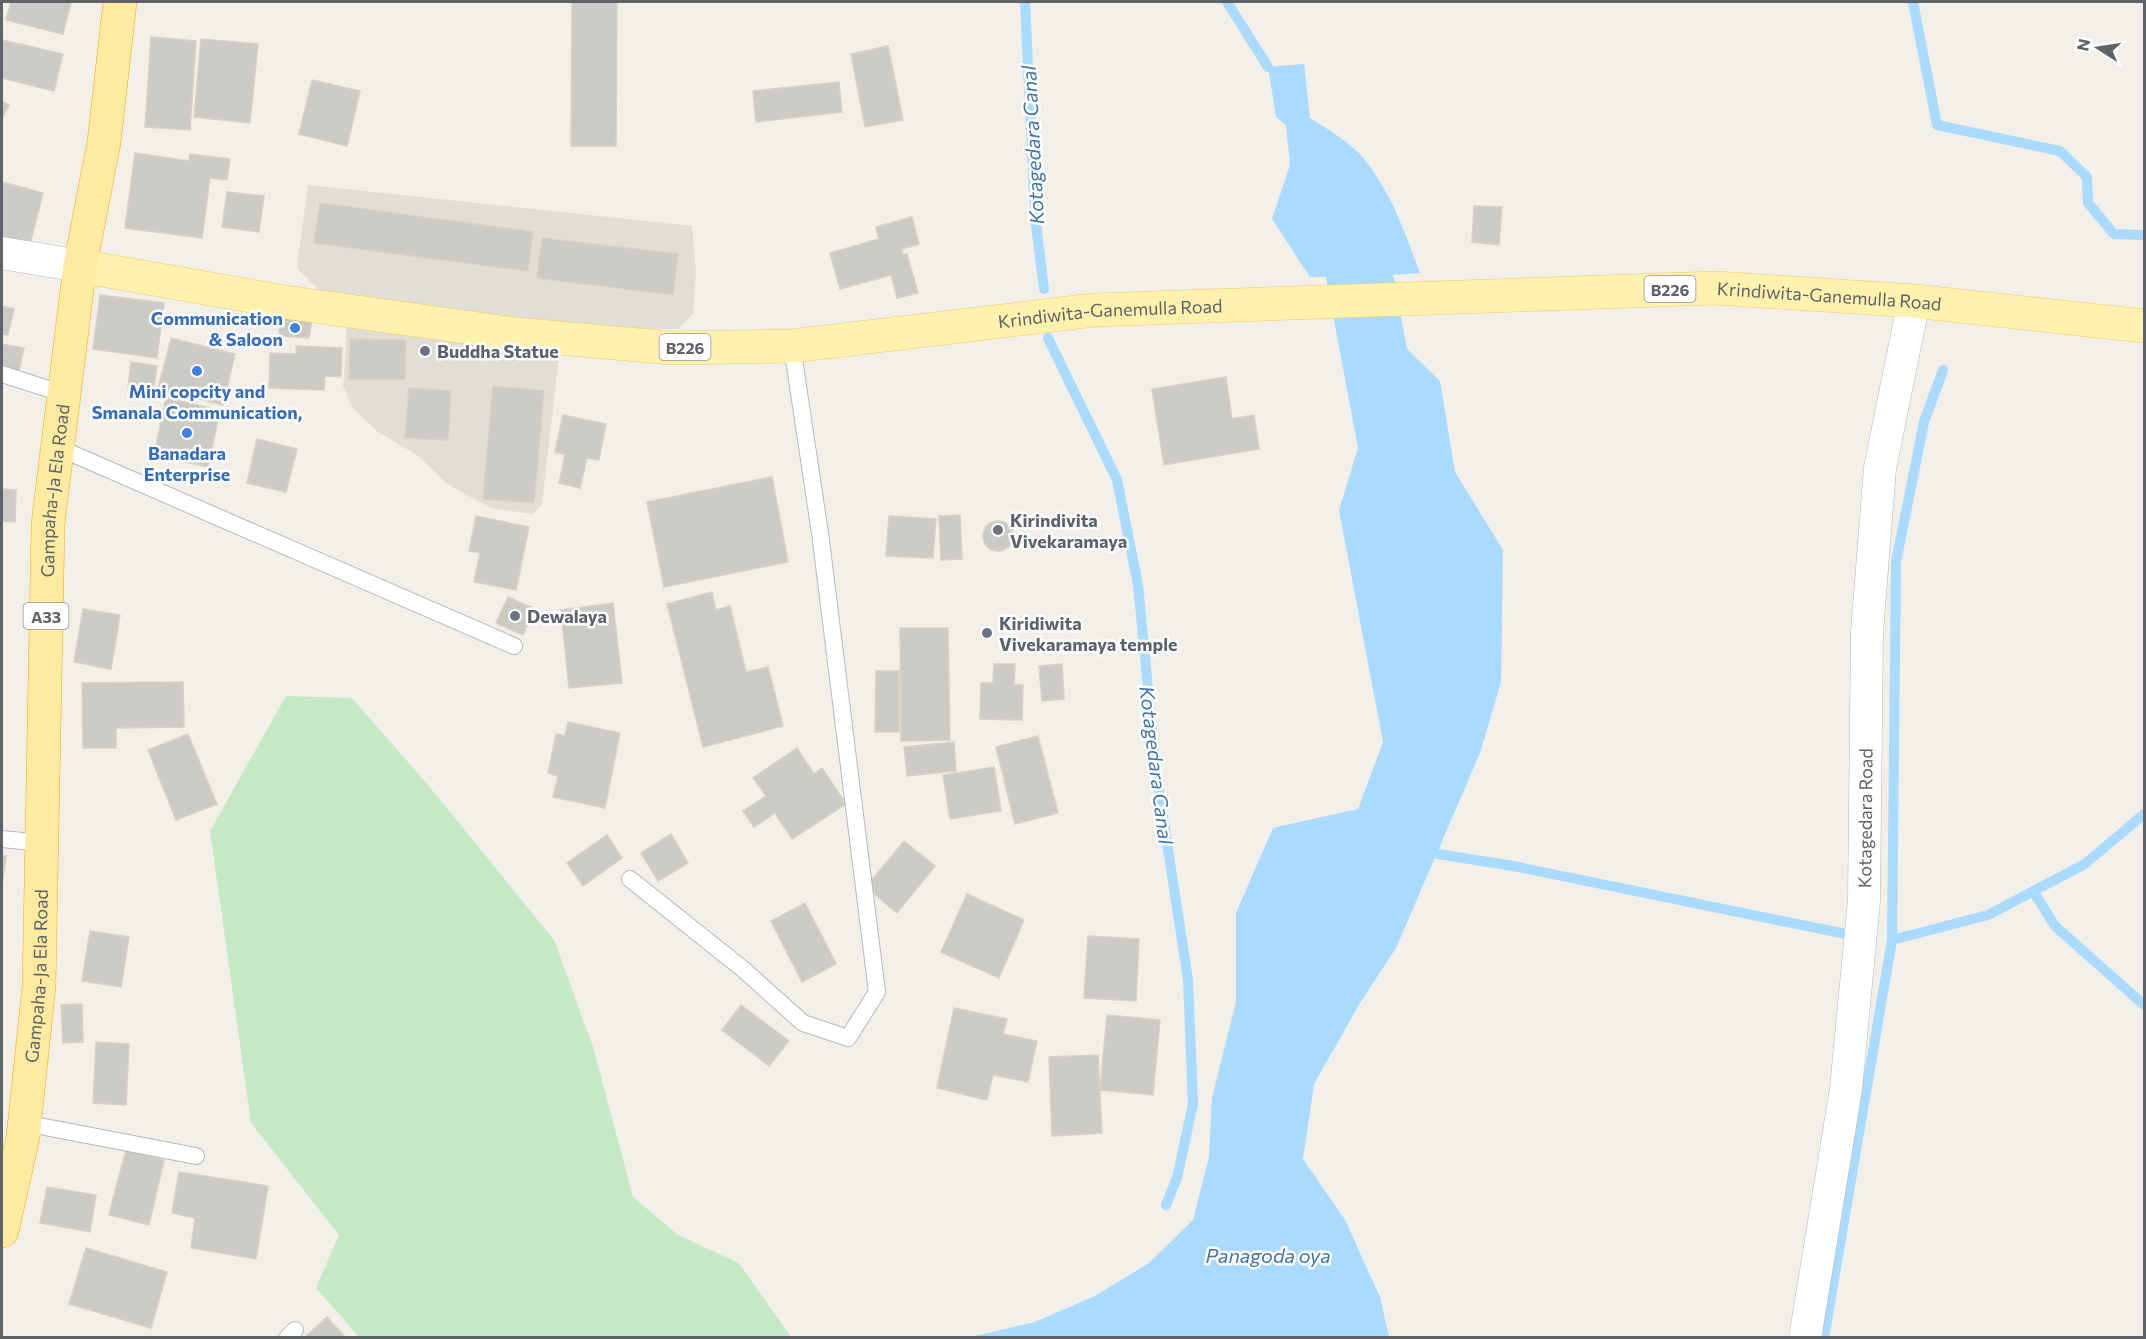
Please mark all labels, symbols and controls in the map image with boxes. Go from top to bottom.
north arrow [2068,18,2128,78]
text: N [2072,37,2093,53]
water label: Kotagedara Canal [1016,64,1048,225]
road number: B226 [1644,276,1696,302]
street label: Krindiwita-Ganemulla Road [1716,277,1943,315]
street label: Krindiwita-Ganemulla Road [997,294,1223,332]
place label: Communication & Saloon [151,307,283,350]
marker: Communication & Saloon [288,321,302,335]
road number: B226 [660,334,710,360]
place label: Buddha Statue [437,340,559,362]
marker: Buddha Statue [418,344,432,358]
marker: Mini copcity and Smanala Communication, [190,364,204,378]
place label: Mini copcity and Smanala Communication, [92,380,302,423]
street label: Gampaha-Ja Ela Road [36,403,74,578]
marker: Banadara Enterprise [180,426,194,440]
place label: Banadara Enterprise [144,442,230,485]
place label: Kirindivita Vivekaramaya [1010,509,1127,552]
marker: Kirindivita Vivekaramaya [991,523,1005,537]
road number: A33 [24,603,68,629]
place label: Dewalaya [527,605,607,627]
marker: Dewalaya [508,609,522,623]
place label: Kiridiwita Vivekaramaya temple [999,612,1178,655]
marker: Kiridiwita Vivekaramaya temple [980,626,994,640]
water label: Kotagedara Canal [1135,685,1179,846]
street label: Kotagedara Road [1853,748,1877,888]
street label: Gampaha-Ja Ela Road [20,889,52,1064]
water label: Panagoda oya [1205,1243,1331,1267]

